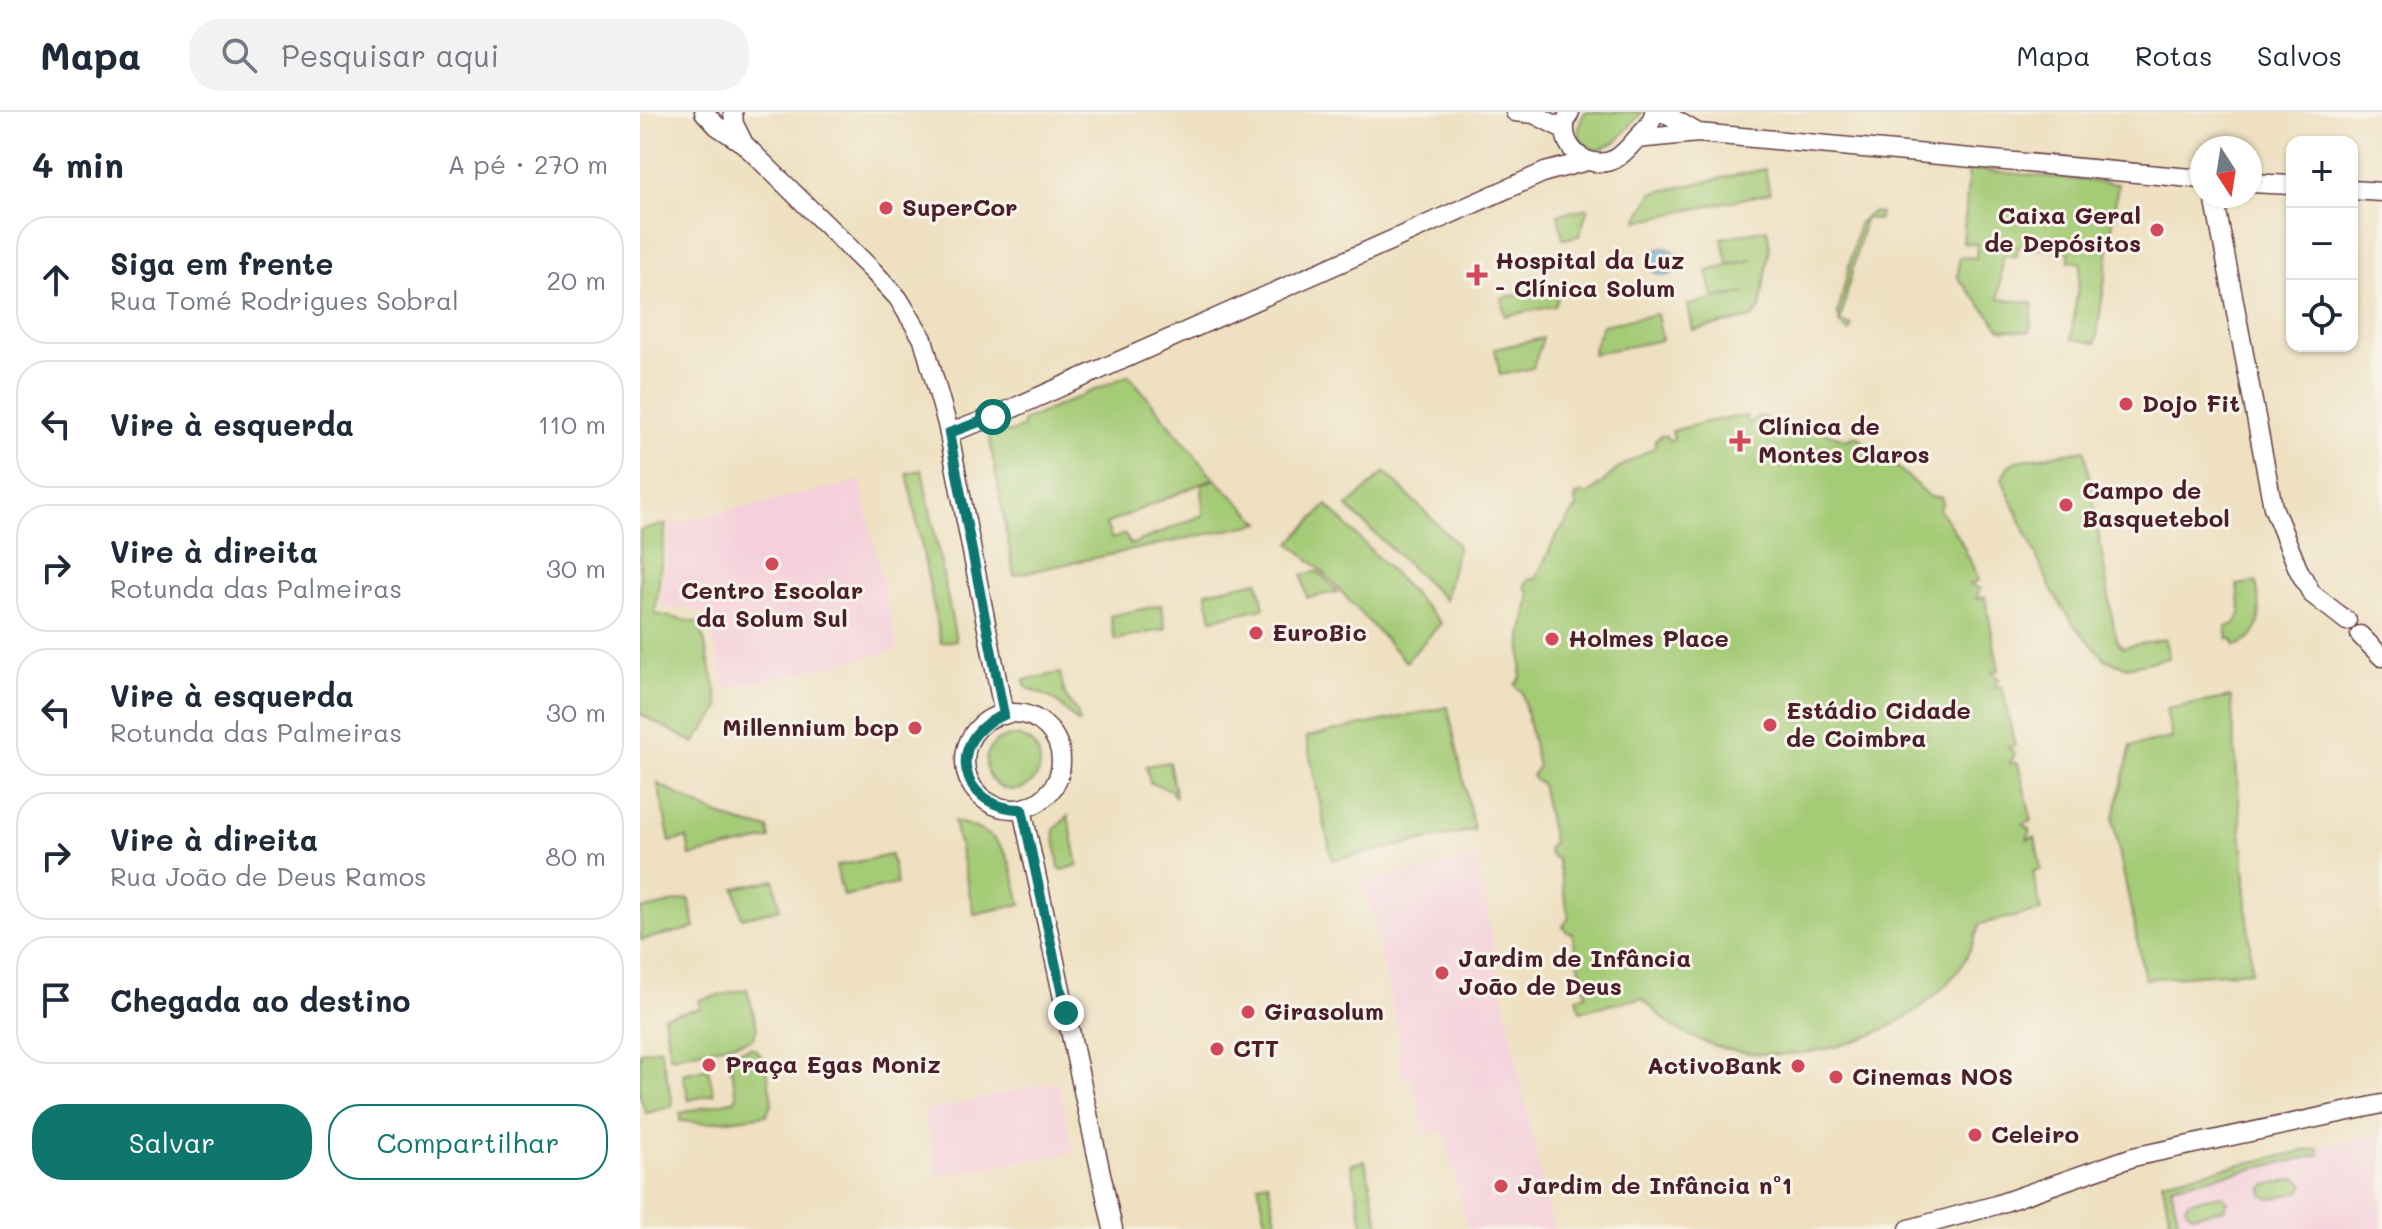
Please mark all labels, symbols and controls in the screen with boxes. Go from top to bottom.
search box [189,19,749,91]
text: Mapa [40,30,141,80]
icon: search [217,33,261,77]
text: Pesquisar aqui [281,35,499,75]
text: Mapa [2016,37,2091,73]
text: Rotas [2135,37,2213,73]
text: Salvos [2257,37,2342,73]
north arrow [2190,136,2262,208]
map controls [2286,136,2358,352]
button: + [2286,136,2358,208]
text: 4 min [32,142,124,187]
text: A pé · 270 m [448,147,608,181]
place label: SuperCor [902,191,1018,222]
marker: SuperCor [877,199,895,217]
place label: Caixa Geral de Depósitos [1984,199,2141,258]
button: − [2286,208,2358,280]
marker: Caixa Geral de Depósitos [2148,221,2166,239]
text: Siga em frente [110,243,333,283]
place label: Hospital da Luz - Clínica Solum [1495,244,1685,303]
icon: ahead [34,258,78,302]
text: 20 m [546,263,606,297]
marker: Hospital da Luz - Clínica Solum [1466,264,1488,286]
button: locate [2286,280,2358,352]
text: Rua Tomé Rodrigues Sobral [110,283,459,317]
place label: Dojo Fit [2142,387,2240,418]
marker: Dojo Fit [2117,395,2135,413]
route start [975,399,1011,435]
icon: left [34,402,78,446]
text: Vire à esquerda [110,404,354,444]
text: 110 m [538,407,606,441]
place label: Clínica de Montes Claros [1758,410,1930,469]
marker: Clínica de Montes Claros [1729,430,1751,452]
place label: Campo de Basquetebol [2082,474,2230,533]
marker: Campo de Basquetebol [2057,496,2075,514]
text: Vire à direita [110,531,318,571]
icon: right [34,546,78,590]
text: 30 m [546,551,606,585]
marker: Centro Escolar da Solum Sul [763,555,781,573]
text: Rotunda das Palmeiras [110,571,402,605]
place label: Centro Escolar da Solum Sul [681,574,863,633]
place label: EuroBic [1272,616,1367,647]
place label: Holmes Place [1568,622,1729,653]
marker: EuroBic [1247,624,1265,642]
marker: Holmes Place [1543,630,1561,648]
text: Vire à esquerda [110,675,354,715]
icon: left [34,690,78,734]
place label: Estádio Cidade de Coimbra [1786,694,1971,753]
text: 30 m [546,695,606,729]
place label: Millennium bcp [722,711,899,742]
text: Rotunda das Palmeiras [110,715,402,749]
marker: Estádio Cidade de Coimbra [1761,716,1779,734]
marker: Millennium bcp [906,719,924,737]
text: Vire à direita [110,819,318,859]
icon: right [34,834,78,878]
text: 80 m [545,839,606,873]
text: Rua João de Deus Ramos [110,859,427,893]
place label: Jardim de Infância João de Deus [1458,942,1691,1001]
marker: Jardim de Infância João de Deus [1433,964,1451,982]
icon: arrive [34,978,78,1022]
text: Chegada ao destino [110,980,410,1020]
route end [1048,995,1084,1031]
place label: Girasolum [1264,995,1384,1026]
marker: Girasolum [1239,1003,1257,1021]
place label: CTT [1233,1032,1279,1063]
marker: CTT [1208,1040,1226,1058]
place label: Praça Egas Moniz [725,1048,941,1079]
place label: ActivoBank [1647,1049,1782,1080]
marker: Praça Egas Moniz [700,1056,718,1074]
marker: ActivoBank [1789,1057,1807,1075]
place label: Cinemas NOS [1852,1060,2013,1091]
marker: Cinemas NOS [1827,1068,1845,1086]
button: Salvar [32,1104,312,1180]
button: Compartilhar [328,1104,608,1180]
place label: Celeiro [1991,1118,2079,1149]
marker: Celeiro [1966,1126,1984,1144]
place label: Jardim de Infância nº1 [1517,1169,1792,1200]
marker: Jardim de Infância nº1 [1492,1177,1510,1195]

